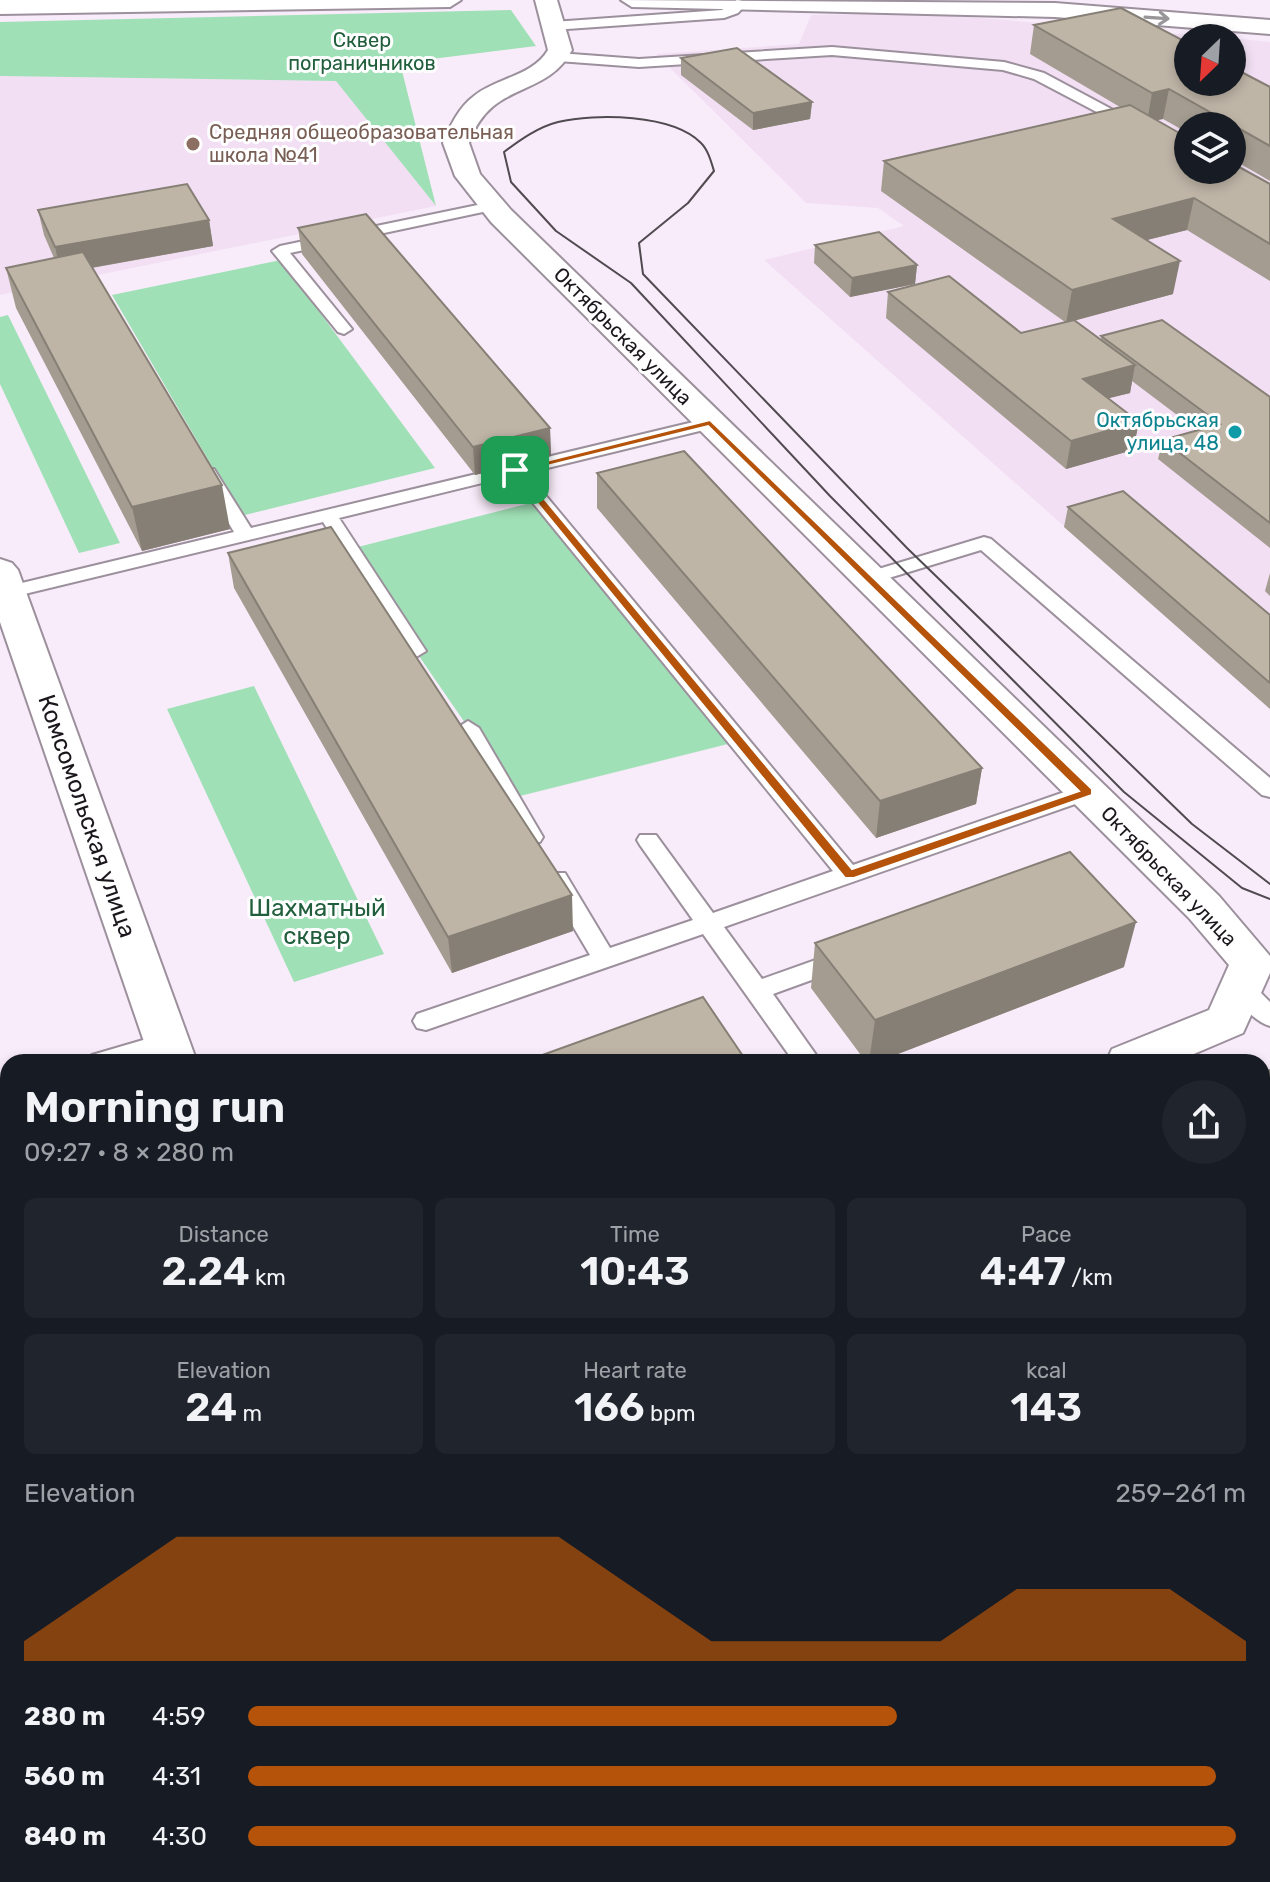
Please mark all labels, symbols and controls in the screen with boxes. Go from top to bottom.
one-way arrow [1144,11,1170,26]
north arrow [1174,24,1246,96]
map controls [1174,24,1246,184]
park label: Сквер пограничников [288,28,436,75]
button: layers [1174,112,1246,184]
place label: Средняя общеобразовательная школа №41 [209,120,514,167]
marker: Средняя общеобразовательная школа №41 [184,135,202,153]
street label: Октябрьская улица [549,262,697,410]
place label: Октябрьская улица, 48 [1096,408,1219,455]
marker: Октябрьская улица, 48 [1226,423,1244,441]
pin [481,436,549,504]
icon: arrive [493,448,537,492]
street label: Комсомольская улица [32,691,142,941]
street label: Октябрьская улица [1096,801,1242,951]
park label: Шахматный сквер [248,894,386,950]
button: share [1162,1080,1246,1164]
text: Morning run [24,1081,285,1133]
text: 09:27 · 8 × 280 m [24,1137,234,1168]
text: Distance [179,1221,269,1248]
text: Time [610,1221,660,1248]
text: Pace [1021,1221,1072,1248]
text: 2.24 [161,1248,250,1295]
text: 10:43 [580,1248,690,1295]
text: 4:47 [980,1248,1066,1295]
text: km [250,1264,286,1291]
text: /km [1066,1264,1113,1291]
text: Elevation [177,1357,271,1384]
text: Heart rate [583,1357,687,1384]
text: kcal [1026,1357,1067,1384]
text: 24 [185,1384,237,1431]
text: 166 [574,1384,645,1431]
text: 143 [1011,1384,1082,1431]
text: m [237,1400,262,1427]
text: bpm [645,1400,696,1427]
text: Elevation [24,1478,135,1509]
text: 259–261 m [1115,1478,1246,1509]
text: 280 m [24,1701,106,1732]
text: 4:59 [152,1701,206,1732]
text: 560 m [24,1761,105,1792]
text: 4:31 [152,1761,201,1792]
text: 840 m [24,1821,106,1852]
text: 4:30 [152,1821,207,1852]

